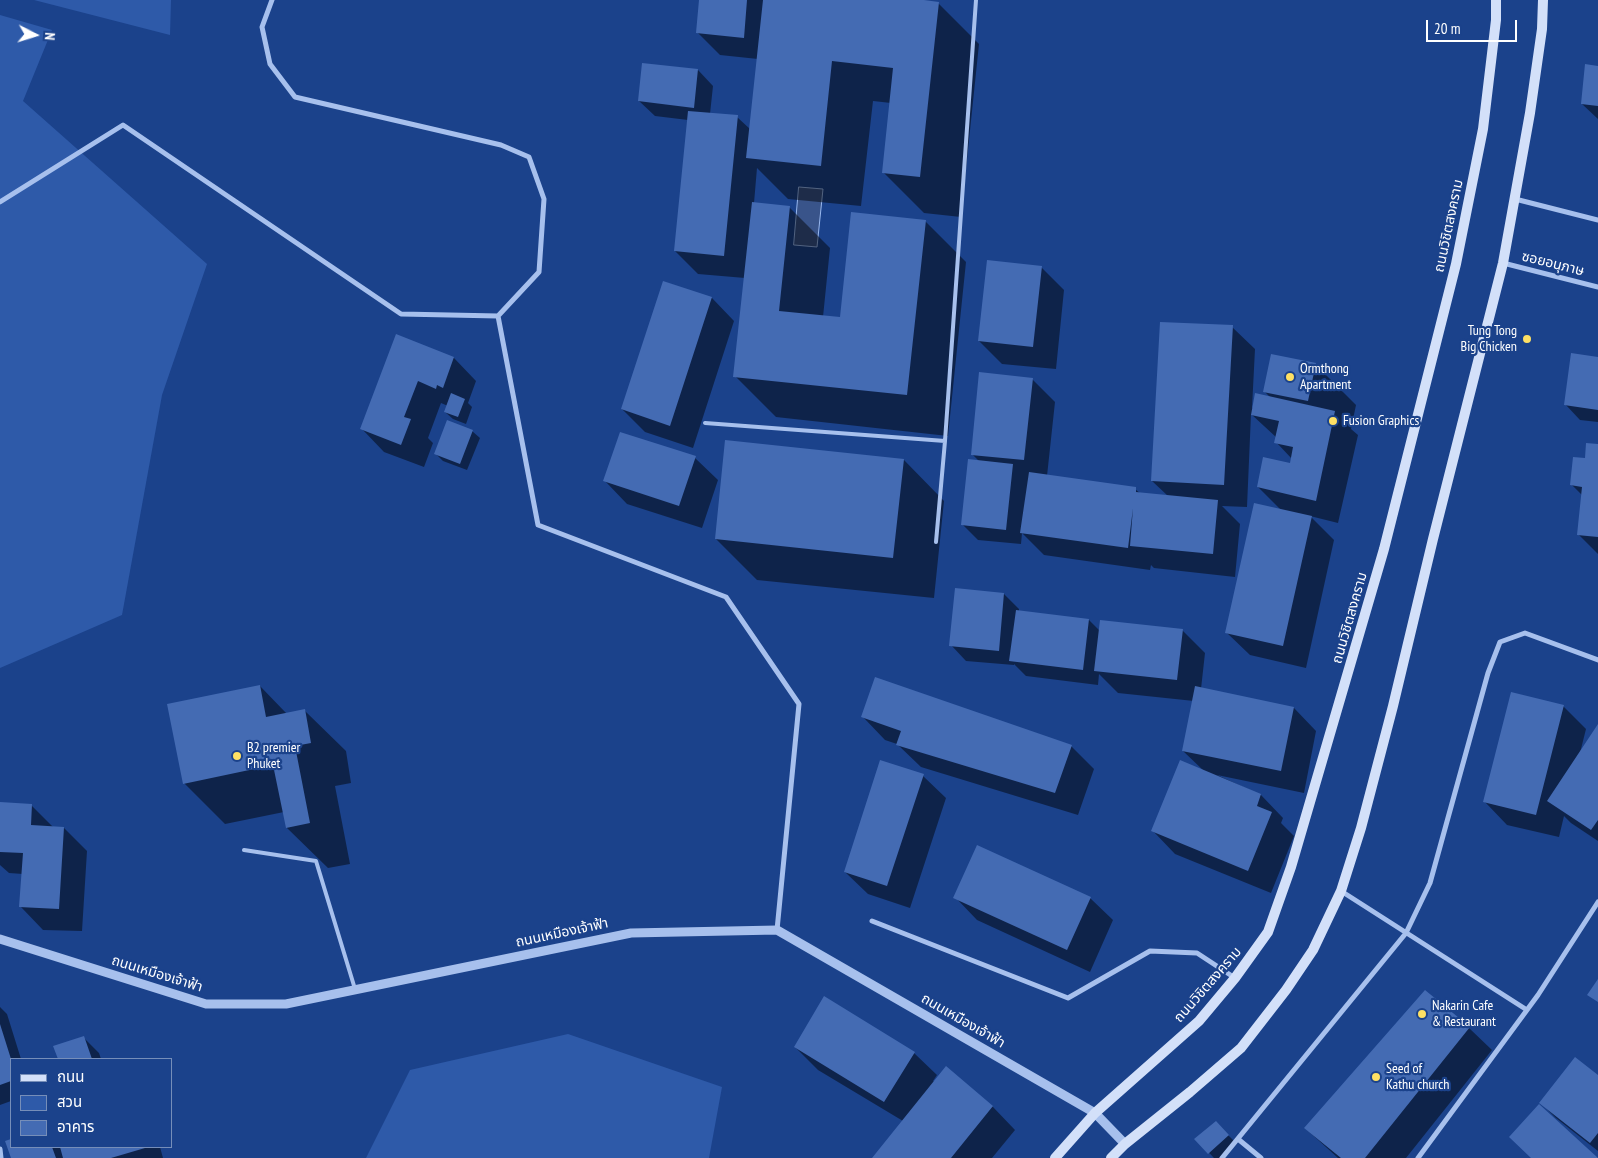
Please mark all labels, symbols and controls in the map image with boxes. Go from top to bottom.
north arrow [10,10,60,60]
scale bar [1428,10,1519,42]
text: 20 m [1434,19,1460,38]
text: N [41,32,59,41]
street label: ถนนวิชิตสงคราม [1431,178,1467,274]
street label: ซอยอนุภาษ [1520,248,1586,280]
place label: Tung Tong Big Chicken [1461,323,1517,356]
marker: Tung Tong Big Chicken [1521,333,1533,345]
place label: Ormthong Apartment [1300,361,1351,394]
marker: Ormthong Apartment [1284,371,1296,383]
place label: Fusion Graphics [1343,413,1419,429]
marker: Fusion Graphics [1327,415,1339,427]
street label: ถนนวิชิตสงคราม [1329,570,1371,666]
place label: B2 premier Phuket [247,740,300,772]
marker: B2 premier Phuket [231,750,243,762]
street label: ถนนเหมืองเจ้าฟ้า [514,915,610,951]
street label: ถนนวิชิตสงคราม [1171,944,1245,1026]
street label: ถนนเหมืองเจ้าฟ้า [110,952,204,996]
street label: ถนนเหมืองเจ้าฟ้า [918,990,1008,1052]
place label: Nakarin Cafe & Restaurant [1432,998,1496,1030]
marker: Nakarin Cafe & Restaurant [1416,1008,1428,1020]
legend [10,1058,172,1148]
place label: Seed of Kathu church [1386,1061,1449,1094]
text: ถนน [57,1067,84,1086]
marker: Seed of Kathu church [1370,1071,1382,1083]
text: สวน [57,1092,82,1111]
text: อาคาร [57,1117,94,1136]

